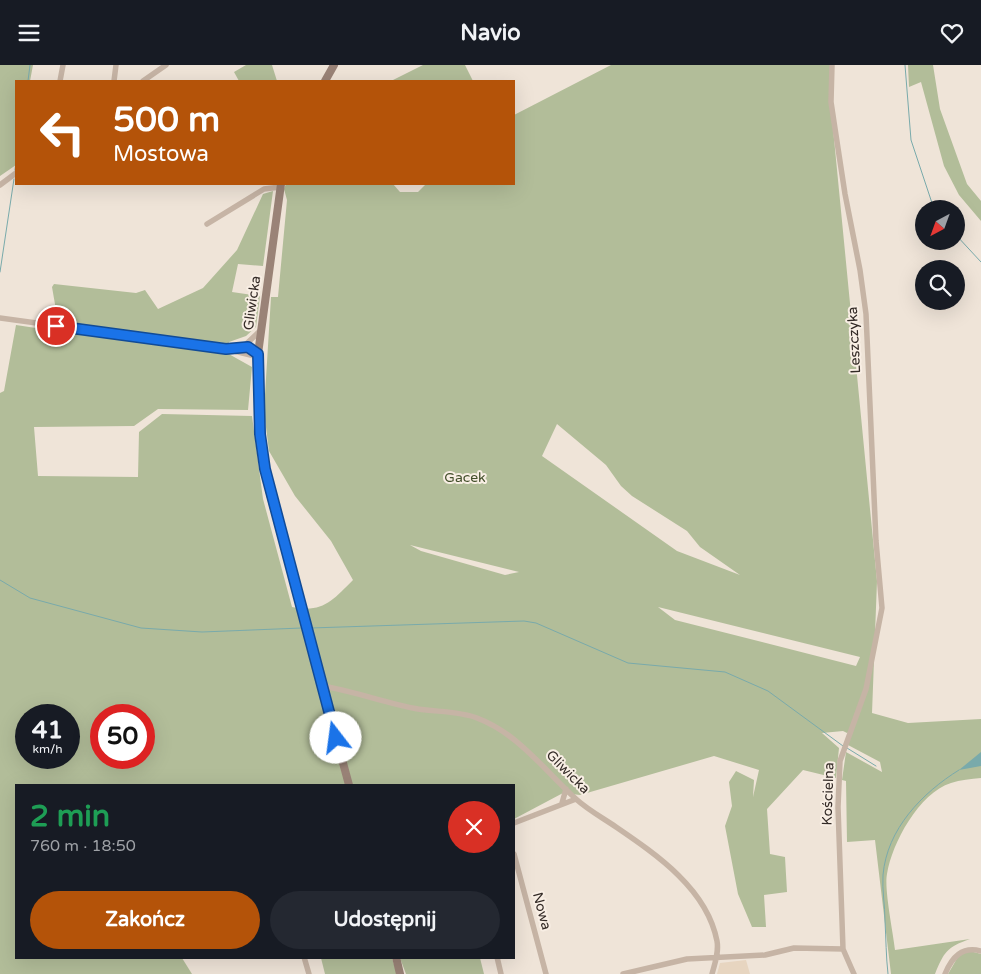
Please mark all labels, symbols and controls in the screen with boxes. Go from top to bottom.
icon: menu [15,19,43,47]
icon: heart [938,19,966,47]
text: Navio [460,20,521,46]
text: 500 m [113,99,220,141]
icon: left [30,100,95,165]
text: Mostowa [113,141,209,167]
north arrow [915,200,965,250]
map controls [915,200,965,310]
button: search [915,260,965,310]
street label: Gliwicka [240,275,264,331]
pin [35,305,77,347]
street label: Leszczyka [844,306,864,374]
icon: arrive [42,312,70,340]
park label: Gacek [444,469,486,486]
speed limit sign: 50 [90,704,155,769]
position arrow [309,711,361,763]
text: 41 [32,715,63,745]
text: km/h [32,742,63,756]
street label: Gliwicka [543,747,593,797]
street label: Kościelna [818,762,838,826]
text: 2 min [30,798,110,835]
button: close [448,801,500,853]
text: 760 m · 18:50 [30,836,136,856]
street label: Nowa [529,890,555,932]
button: Zakończ [30,891,260,949]
button: Udostępnij [270,891,500,949]

